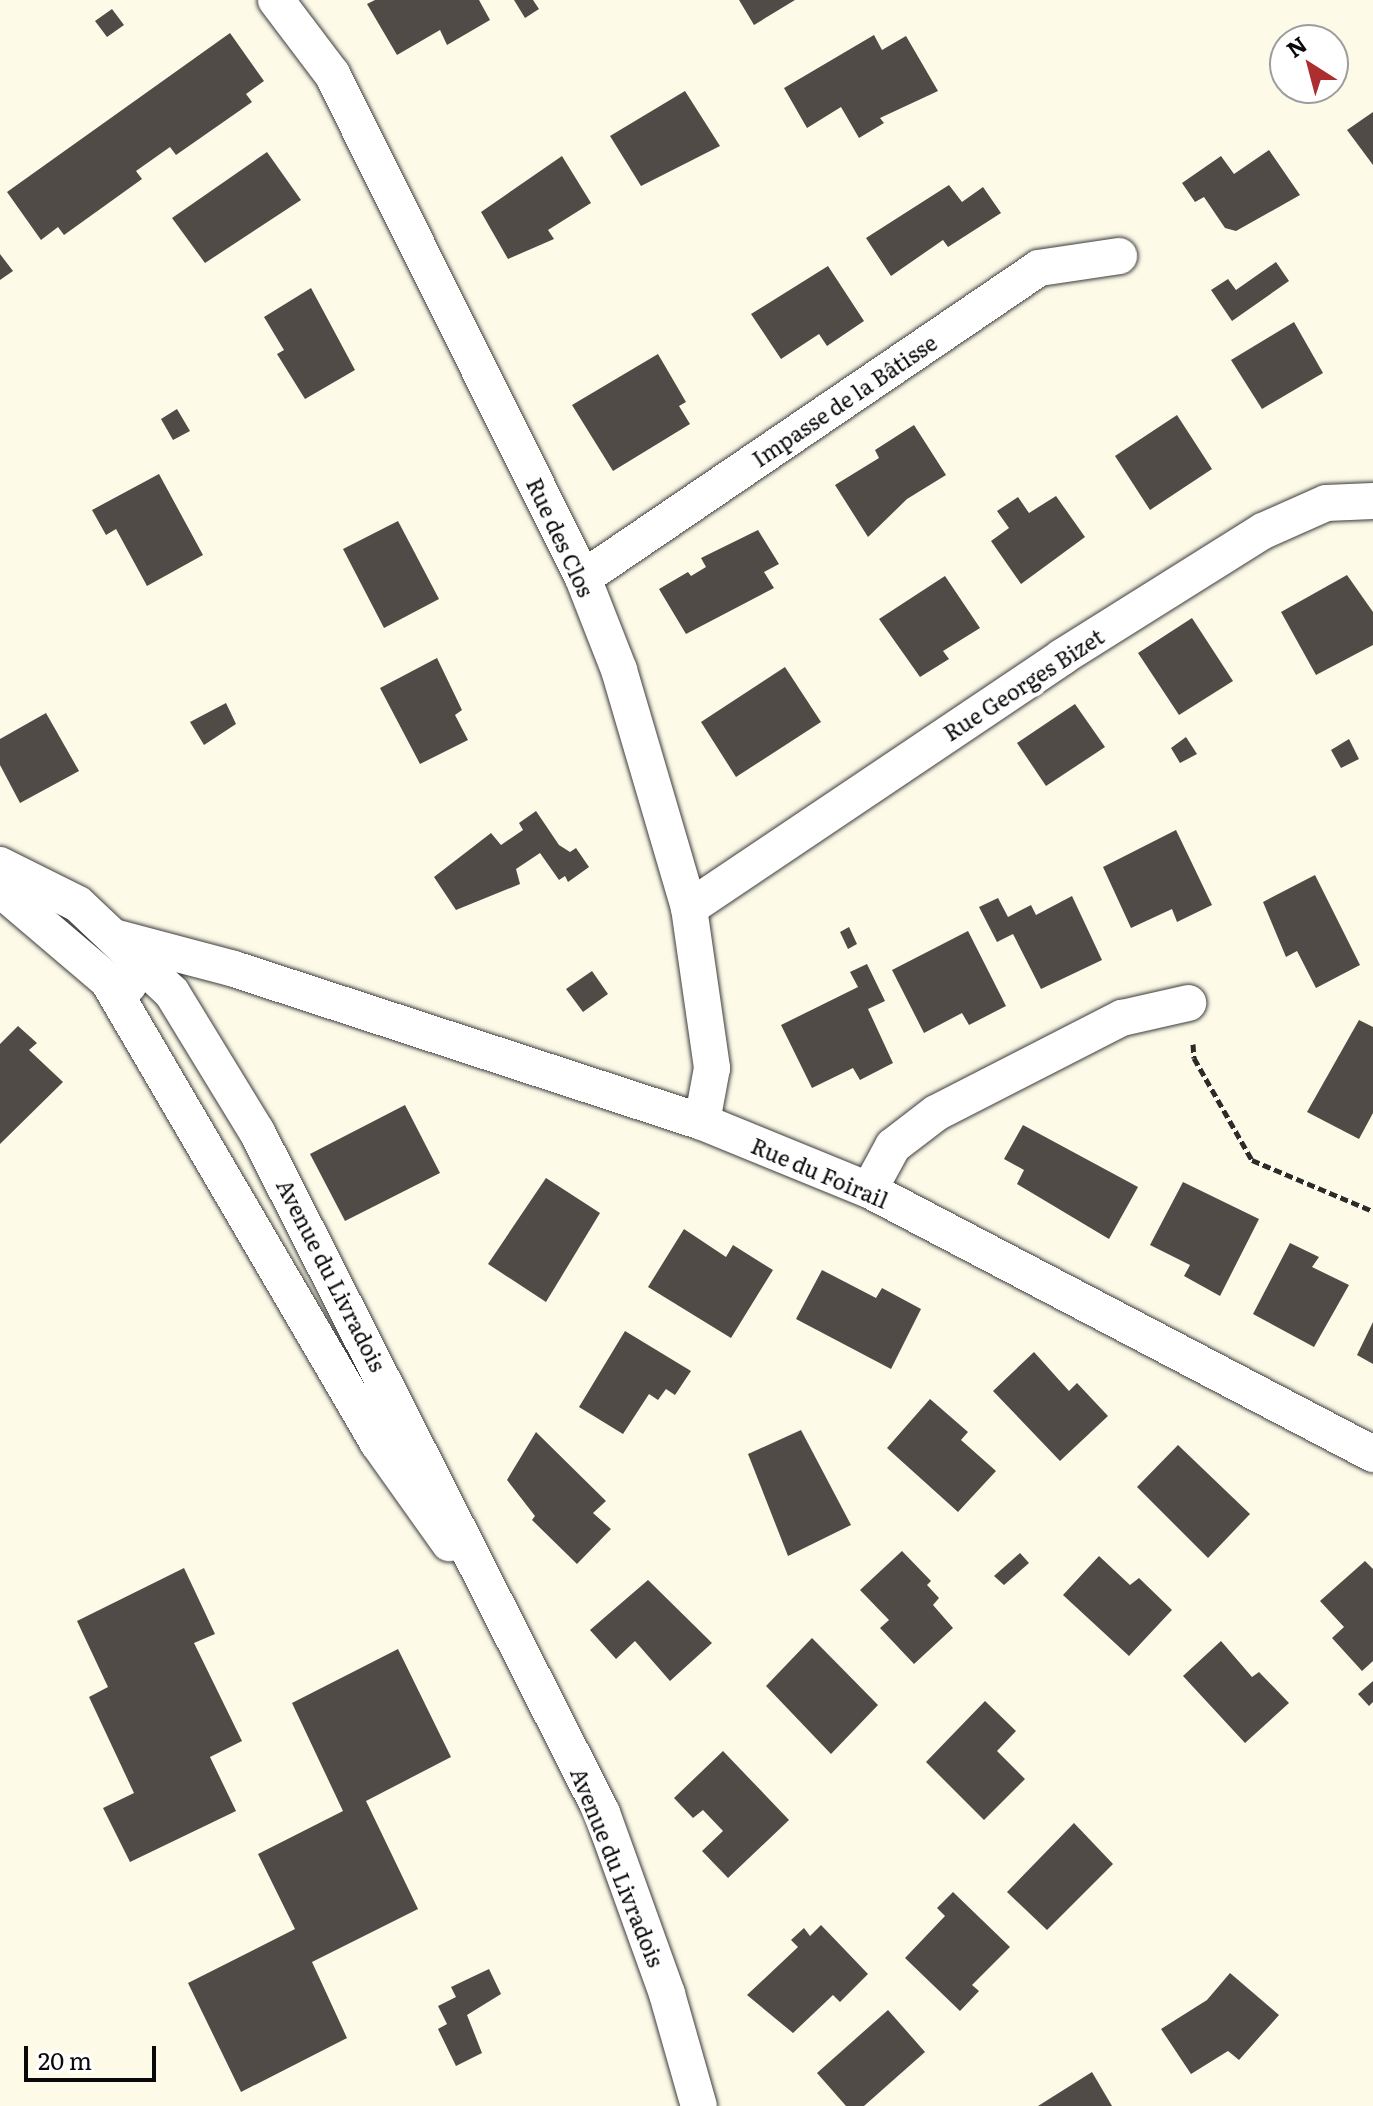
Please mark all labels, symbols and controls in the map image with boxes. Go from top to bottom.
north arrow [1269,24,1349,104]
text: N [1279,27,1313,65]
street label: Impasse de la Bâtisse [747,328,941,472]
street label: Rue des Clos [522,473,600,601]
street label: Rue Georges Bizet [938,622,1108,746]
street label: Rue du Foirail [748,1131,892,1213]
street label: Avenue du Livradois [272,1174,392,1376]
street label: Avenue du Livradois [566,1764,670,1970]
scale bar [28,2030,160,2080]
text: 20 m [38,2042,92,2077]

